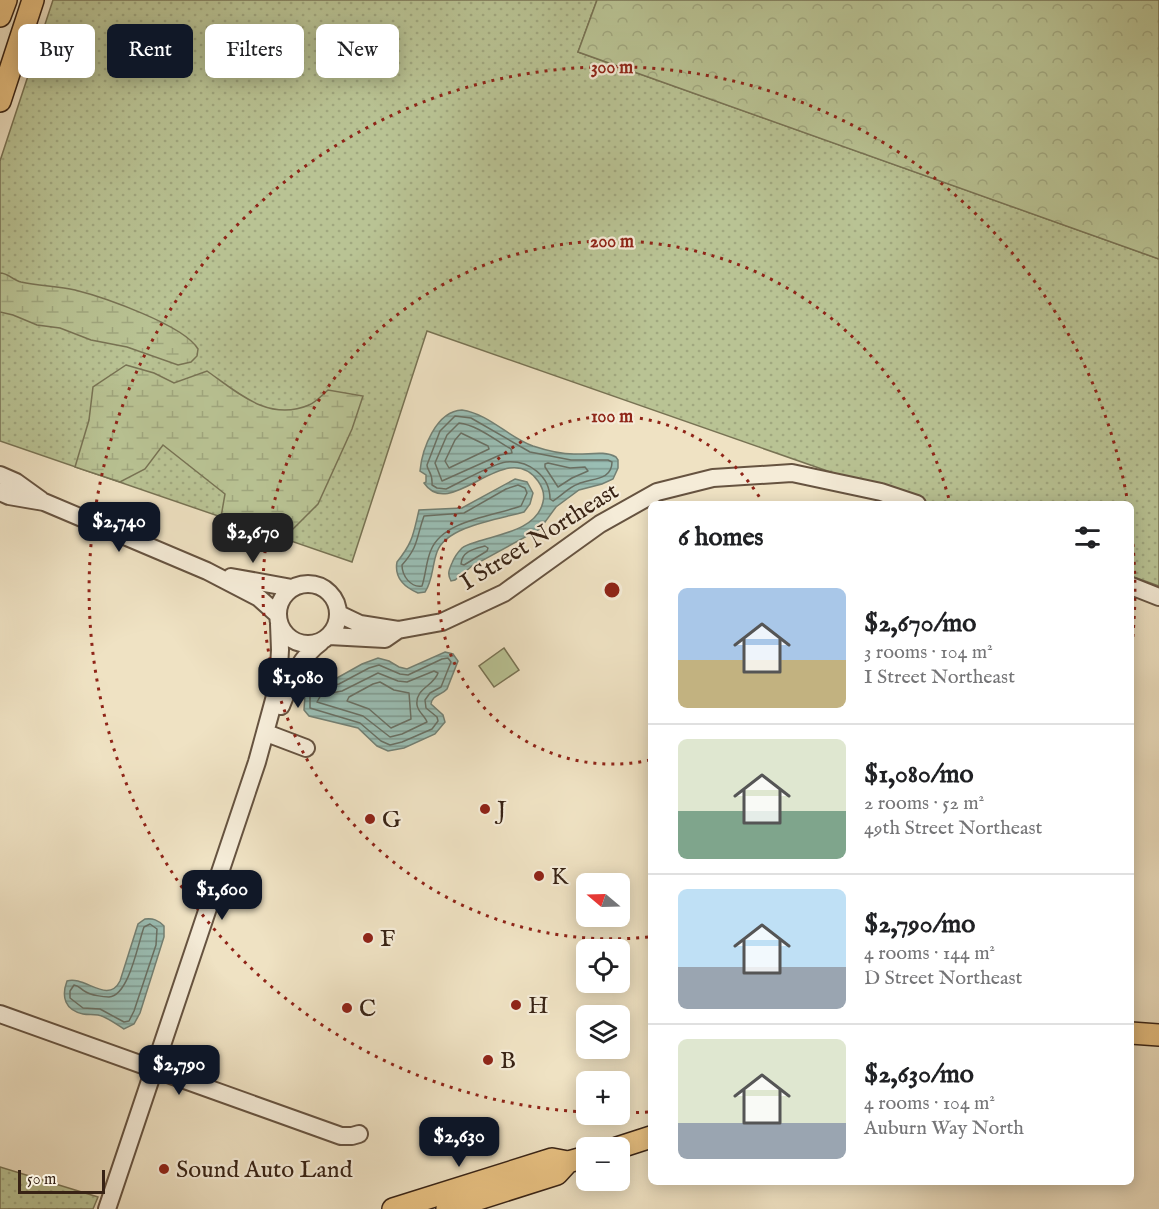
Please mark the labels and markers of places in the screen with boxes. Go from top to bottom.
pin: $2,740 [70,502,168,553]
pin: $2,670 [204,513,302,564]
centre of rings [602,580,622,600]
pin: $1,080 [249,658,347,709]
place label: J [494,795,507,826]
marker: J [478,802,492,816]
place label: G [382,805,401,836]
marker: G [363,812,377,826]
place label: K [551,862,569,893]
marker: K [532,869,546,883]
pin: $1,600 [173,870,271,921]
place label: F [380,924,395,955]
marker: F [361,931,375,945]
place label: H [528,991,549,1022]
place label: C [359,994,376,1025]
marker: H [509,998,523,1012]
marker: C [340,1001,354,1015]
pin: $2,790 [130,1045,228,1096]
place label: B [500,1046,516,1077]
marker: B [481,1053,495,1067]
pin: $2,630 [410,1117,508,1168]
place label: Sound Auto Land [176,1155,353,1186]
marker: Sound Auto Land [157,1162,171,1176]

